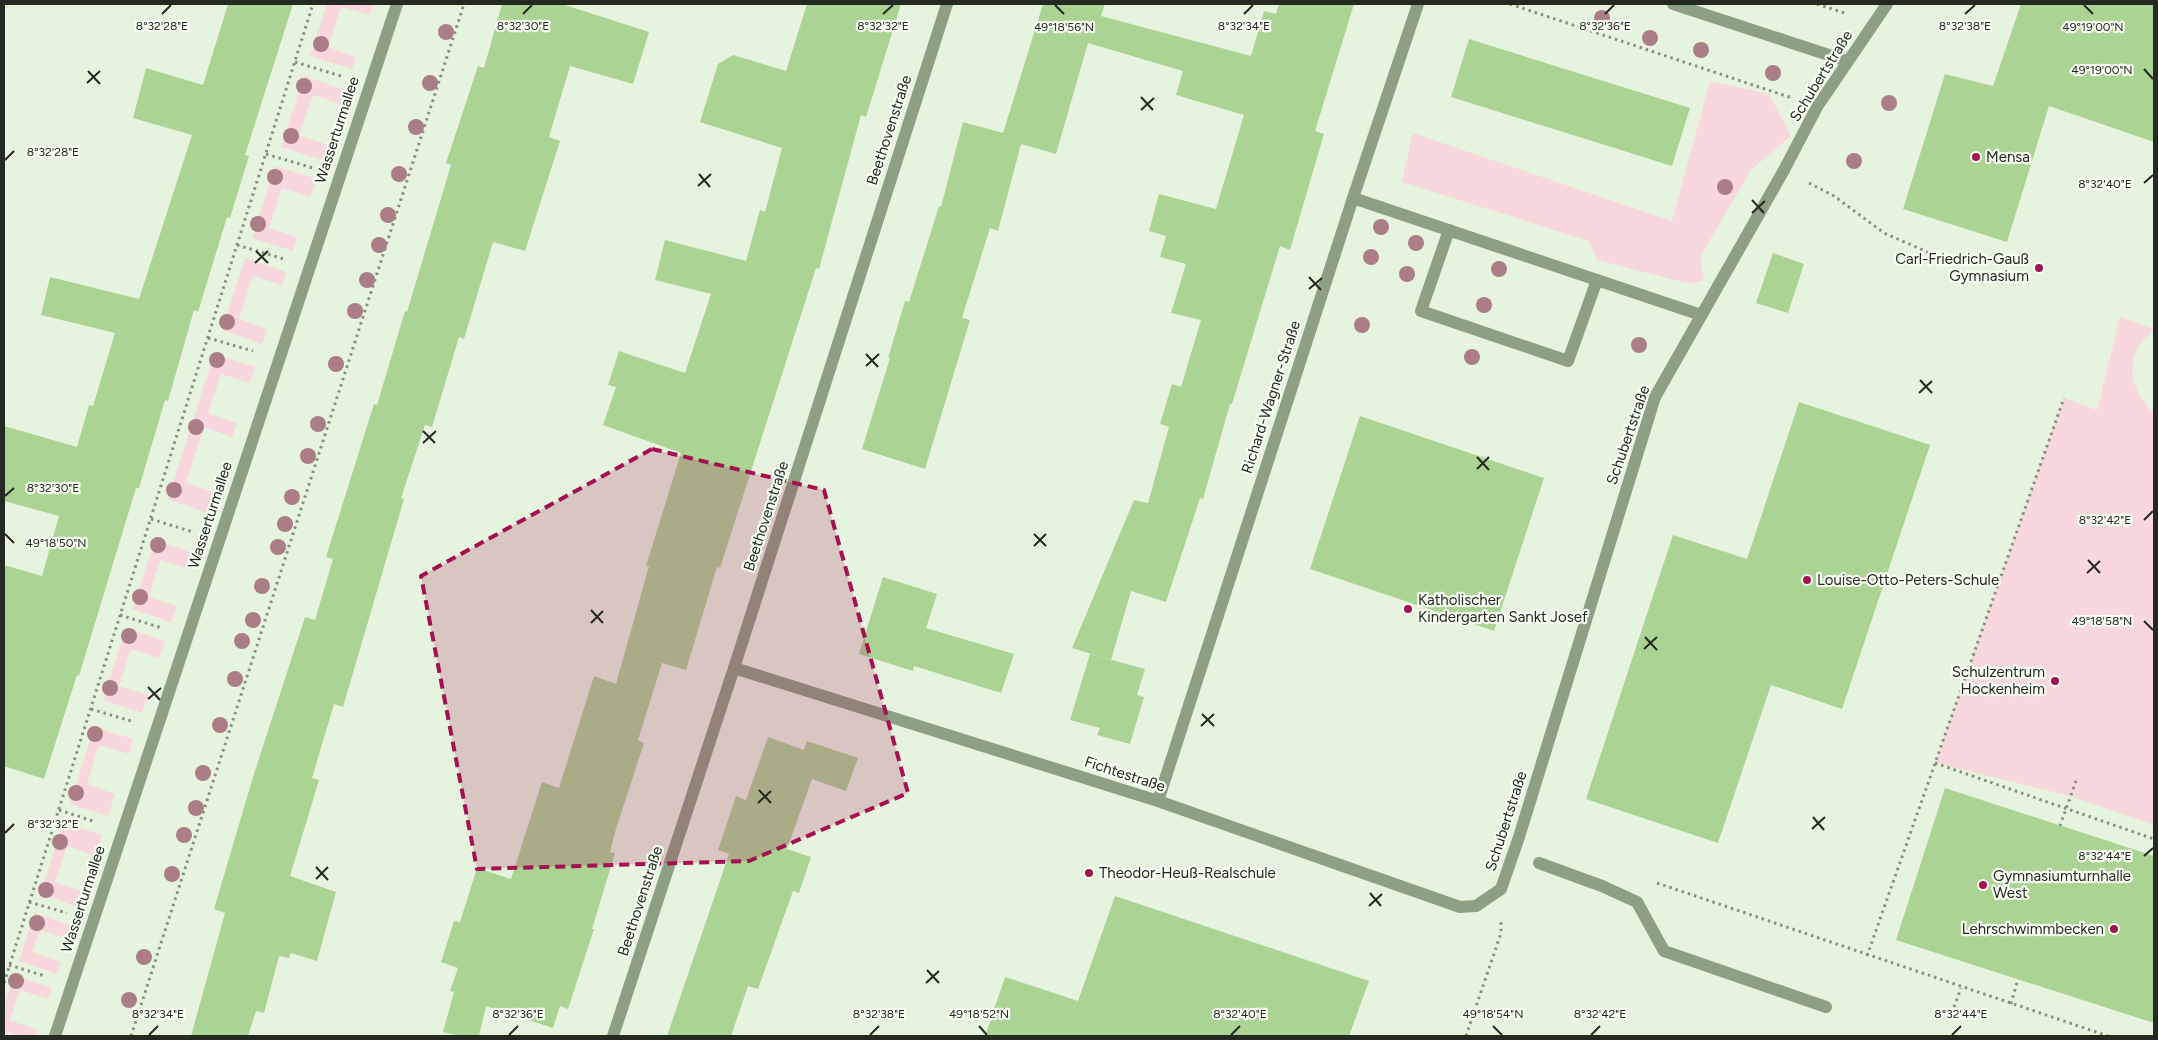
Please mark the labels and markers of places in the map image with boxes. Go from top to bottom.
place label: Mensa [1986,148,2030,166]
marker: Mensa [1970,151,1982,163]
place label: Carl-Friedrich-Gauß Gymnasium [1895,250,2029,285]
marker: Carl-Friedrich-Gauß Gymnasium [2033,262,2045,274]
place label: Louise-Otto-Peters-Schule [1817,571,1999,589]
marker: Louise-Otto-Peters-Schule [1801,574,1813,586]
place label: Katholischer Kindergarten Sankt Josef [1418,591,1588,626]
marker: Katholischer Kindergarten Sankt Josef [1402,603,1414,615]
place label: Schulzentrum Hockenheim [1952,663,2045,698]
marker: Schulzentrum Hockenheim [2049,675,2061,687]
place label: Theodor-Heuß-Realschule [1099,864,1276,882]
marker: Theodor-Heuß-Realschule [1083,867,1095,879]
place label: Gymnasiumturnhalle West [1993,867,2131,902]
marker: Gymnasiumturnhalle West [1977,879,1989,891]
place label: Lehrschwimmbecken [1962,920,2104,938]
marker: Lehrschwimmbecken [2108,923,2120,935]

